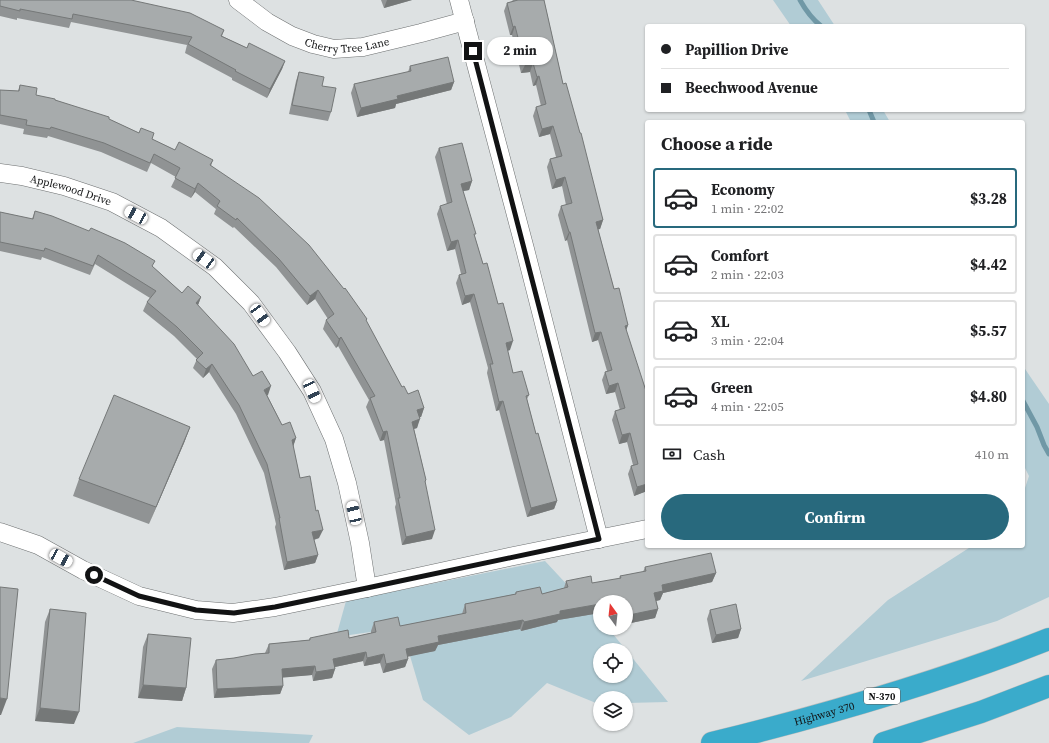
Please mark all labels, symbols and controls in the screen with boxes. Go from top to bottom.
street label: Cherry Tree Lane [302,34,391,57]
callout: 2 min [487,37,553,65]
text: Papillion Drive [685,39,788,60]
route end [464,42,482,60]
text: 2 min [503,42,537,59]
text: Beechwood Avenue [685,77,818,98]
text: Choose a ride [661,131,773,156]
street label: Applewood Drive [29,171,114,209]
text: Economy [711,179,775,200]
icon: car [663,180,699,216]
text: $3.28 [970,188,1007,209]
text: 1 min · 22:02 [711,200,784,217]
car [123,204,149,226]
text: Comfort [711,245,769,266]
icon: car [663,246,699,282]
car [191,247,217,271]
text: $4.42 [970,254,1007,275]
text: 2 min · 22:03 [711,266,784,283]
car [248,302,272,328]
text: XL [711,311,730,332]
icon: car [663,312,699,348]
text: $5.57 [970,320,1007,341]
text: 3 min · 22:04 [711,332,784,349]
text: Green [711,377,753,398]
car [301,378,323,404]
icon: car [663,378,699,414]
text: $4.80 [970,386,1007,407]
text: 4 min · 22:05 [711,398,784,415]
icon: cash [661,443,683,465]
text: Cash [693,444,725,465]
text: 410 m [975,446,1009,463]
button: Confirm [661,494,1009,540]
car [345,500,363,526]
car [48,547,74,569]
route start [85,566,103,584]
north arrow [593,595,633,635]
map controls [593,595,633,731]
button: locate [593,643,633,683]
road number: N-370 [864,688,900,704]
button: layers [593,691,633,731]
street label: Highway 370 [792,698,857,730]

